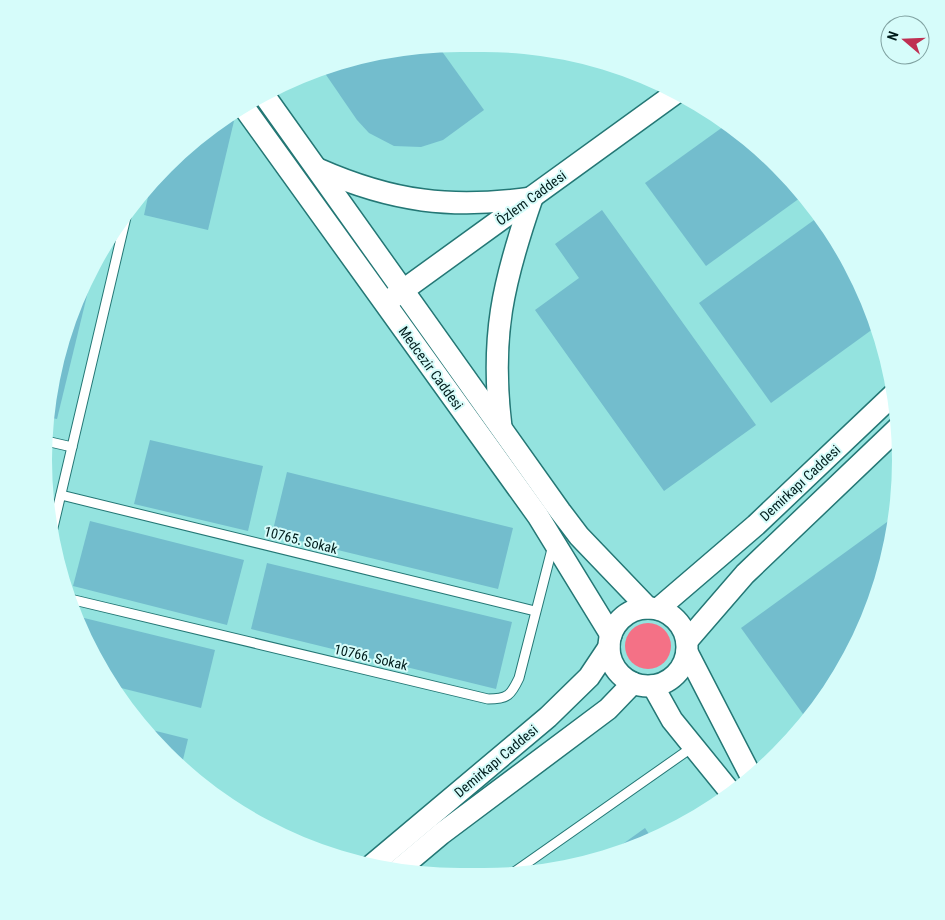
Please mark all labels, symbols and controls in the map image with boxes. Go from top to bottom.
north arrow [880,15,930,65]
text: N [884,29,902,42]
street label: Özlem Caddesi [493,167,569,229]
street label: Medcezir Caddesi [396,323,466,413]
street label: Demirkapı Caddesi [757,442,843,524]
street label: 10765. Sokak [263,523,340,557]
street label: 10766. Sokak [333,641,410,673]
street label: Demirkapı Caddesi [451,722,541,800]

